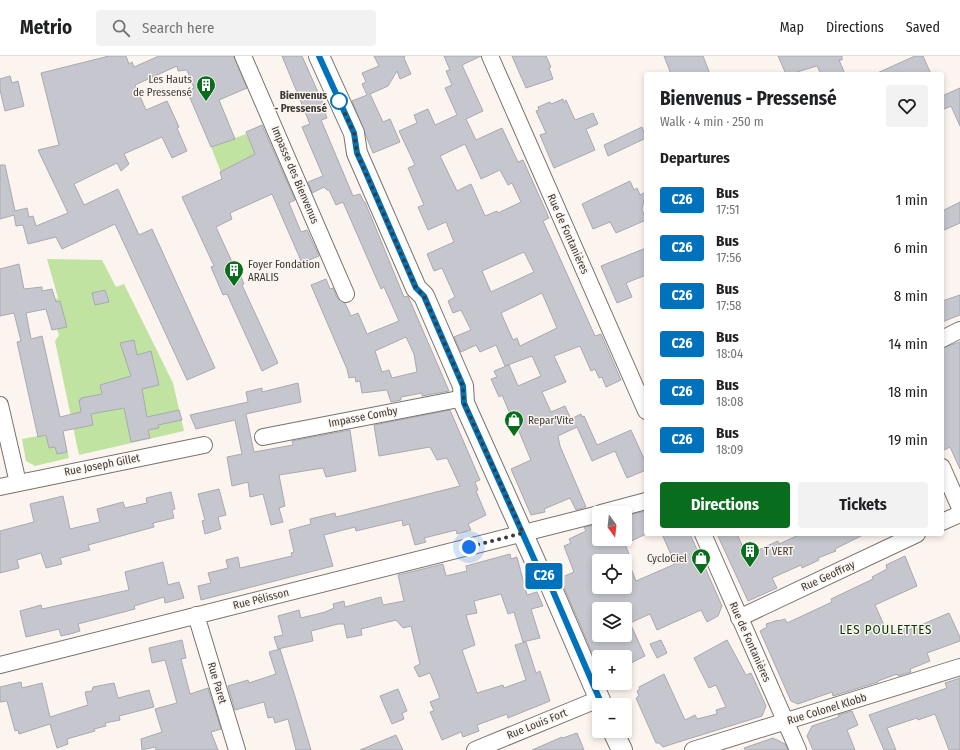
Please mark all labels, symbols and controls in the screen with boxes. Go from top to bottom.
search box [96,10,376,46]
text: Metrio [20,16,72,39]
icon: search [110,17,132,39]
text: Search here [142,19,214,37]
text: Map [780,19,804,36]
text: Directions [826,19,884,36]
text: Saved [906,19,940,36]
place label: Les Hauts de Pressensé [133,73,192,99]
building icon: Les Hauts de Pressensé [195,74,217,102]
button: heart [886,85,928,127]
text: Bienvenus - Pressensé [660,87,837,110]
place label: Bienvenus - Pressensé [274,89,327,115]
marker: Bienvenus - Pressensé [330,92,348,110]
text: Walk · 4 min · 250 m [660,114,764,129]
street label: Impasse des Bienvenus [269,124,322,226]
text: Departures [660,149,730,167]
text: Bus [716,184,739,202]
text: C26 [671,191,693,208]
text: 1 min [895,191,928,209]
street label: Rue de Fontanières [545,192,592,276]
text: 17:51 [716,202,740,217]
text: Bus [716,232,739,250]
text: C26 [671,239,693,256]
text: 6 min [894,239,928,257]
text: 17:56 [716,250,742,265]
place label: Foyer Fondation ARALIS [248,258,320,284]
building icon: Foyer Fondation ARALIS [223,259,245,287]
text: Bus [716,280,739,298]
text: C26 [671,287,693,304]
text: 8 min [894,287,928,305]
text: 17:58 [716,298,742,313]
text: Bus [716,328,739,346]
text: C26 [671,335,693,352]
text: 14 min [888,335,928,353]
text: 18:04 [716,346,743,361]
text: Bus [716,376,739,394]
text: C26 [671,383,693,400]
text: 18 min [888,383,928,401]
text: 18:08 [716,394,744,409]
street label: Impasse Comby [327,404,399,430]
shop icon: Repar'Vite [503,409,525,437]
place label: Repar'Vite [528,414,574,427]
text: Bus [716,424,739,442]
text: C26 [671,431,693,448]
text: 19 min [888,431,928,449]
text: 18:09 [716,442,743,457]
street label: Rue Joseph Gillet [63,451,141,479]
button: Directions [660,482,790,528]
button: Tickets [798,482,928,528]
north arrow [592,506,632,546]
map controls [592,506,632,738]
your location [459,537,479,557]
building icon: T VERT [739,540,761,568]
place label: T VERT [764,545,794,558]
shop icon: CycloCiel [690,547,712,575]
place label: CycloCiel [647,552,687,565]
button: locate [592,554,632,594]
street label: Rue Geoffray [799,558,857,594]
line badge: C26 [521,563,567,589]
text: C26 [533,567,555,584]
street label: Rue Pélisson [232,586,290,612]
street label: Rue de Fontanières [727,600,774,684]
button: layers [592,602,632,642]
district label: LES POULETTES [839,622,933,637]
button: + [592,650,632,690]
street label: Rue Paret [205,661,230,706]
street label: Rue Colonel Klobb [786,691,868,727]
button: − [592,698,632,738]
street label: Rue Louis Fort [505,706,569,742]

